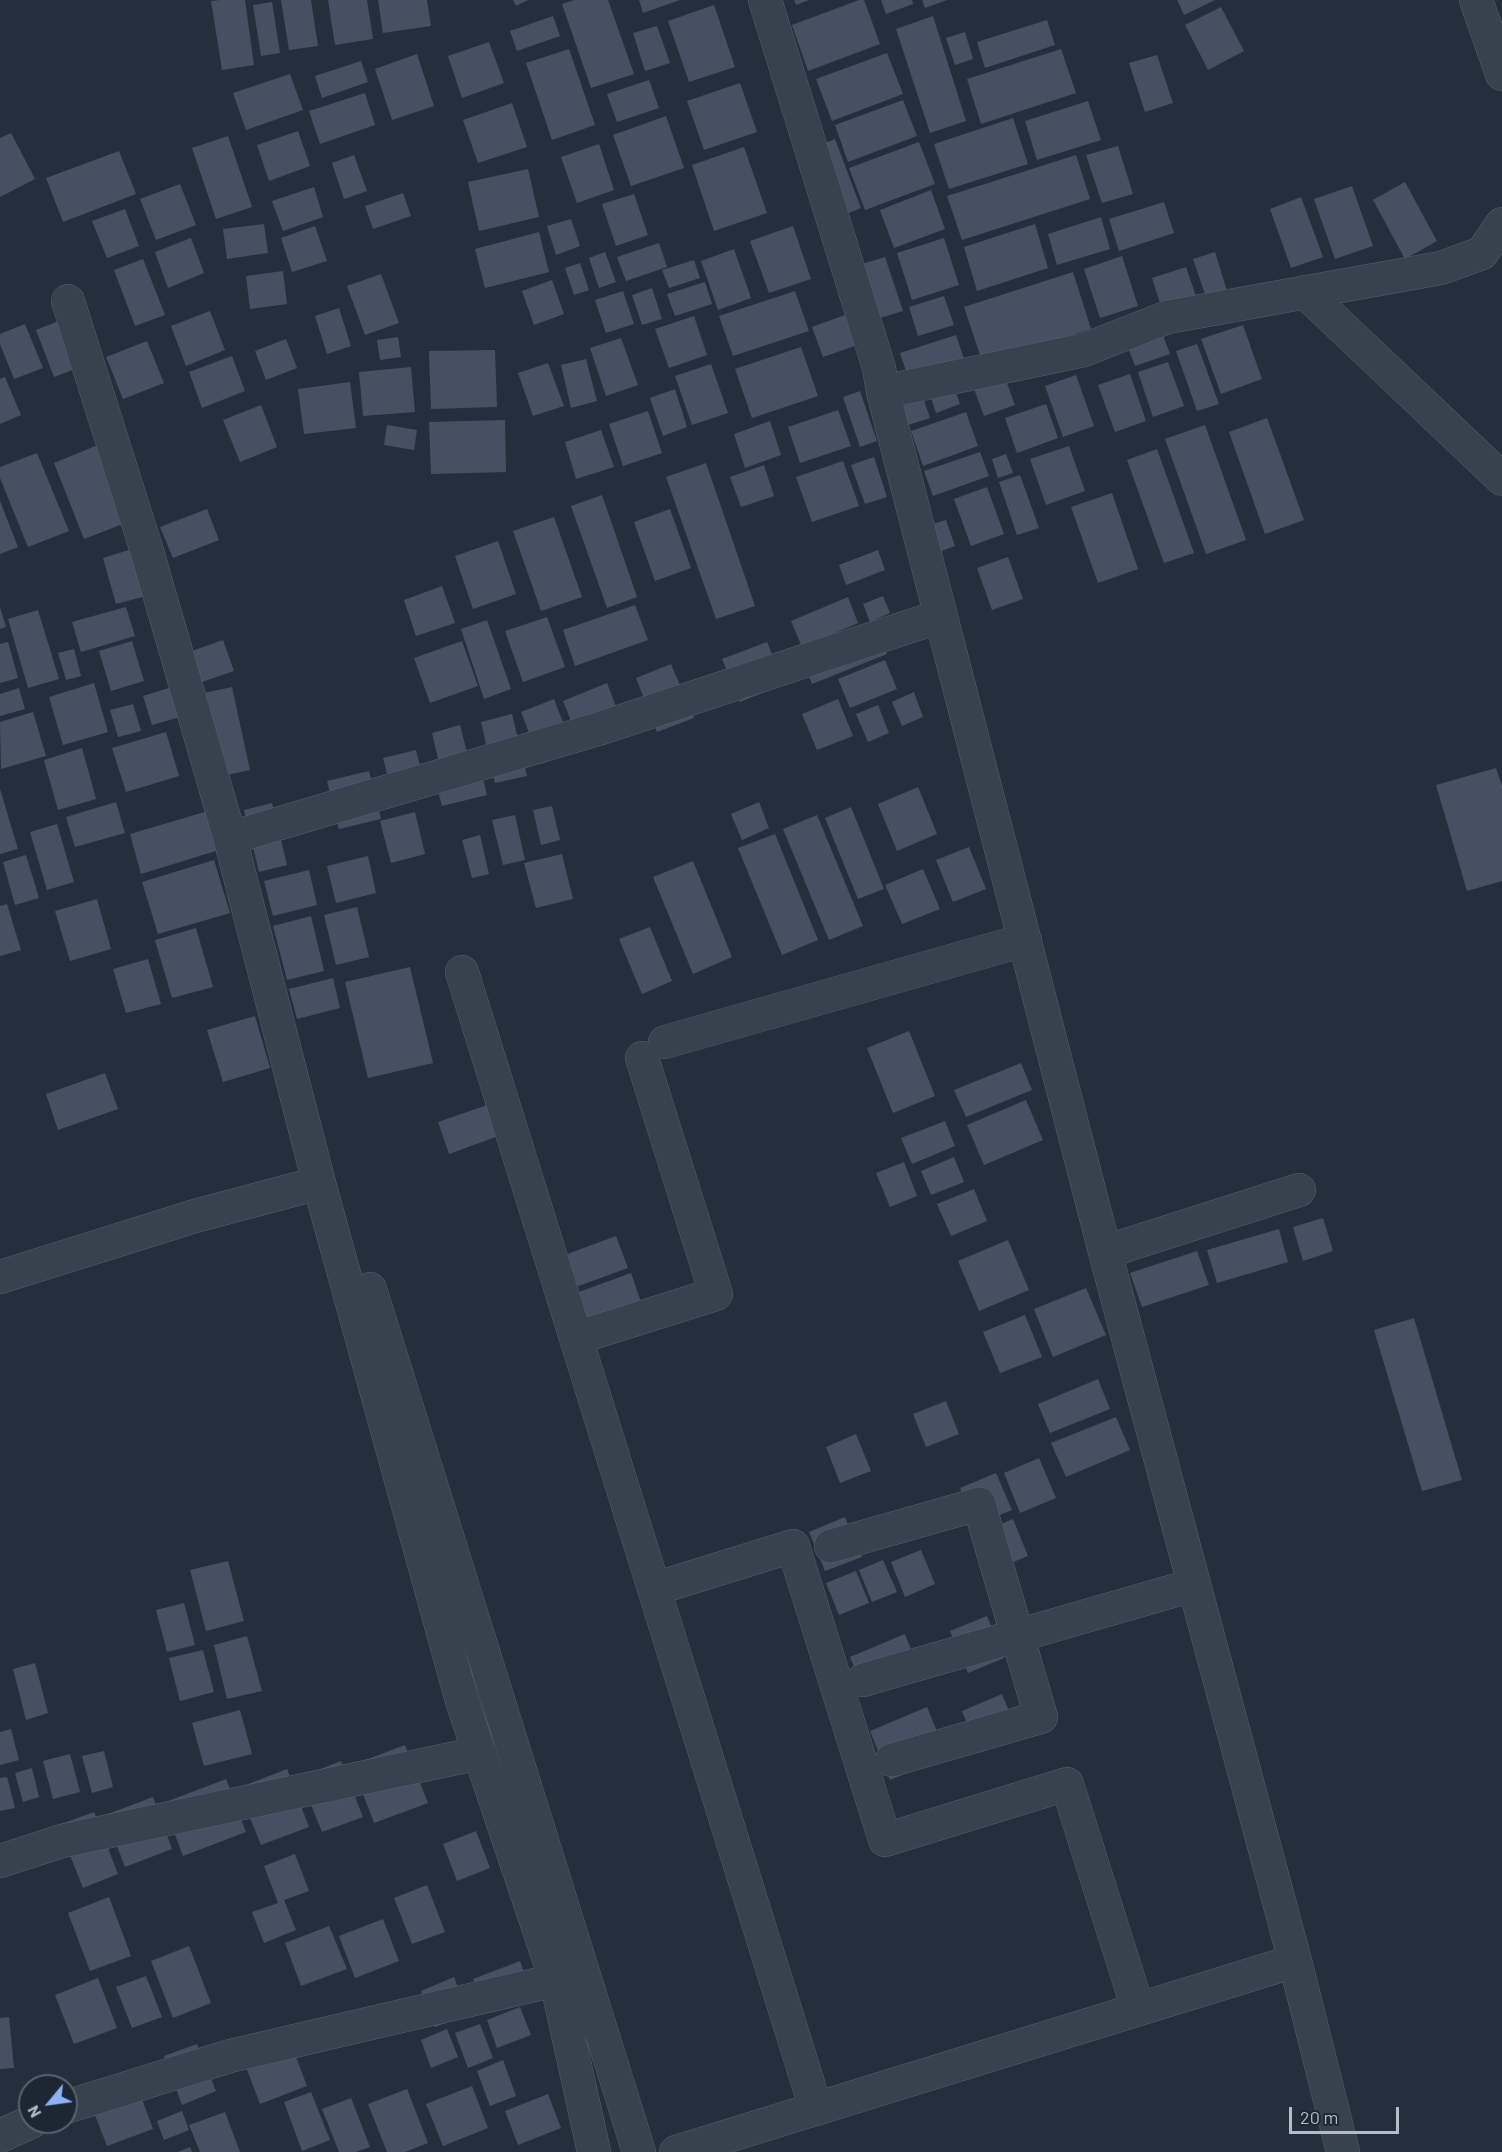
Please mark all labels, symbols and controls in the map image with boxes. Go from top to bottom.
north arrow [18,2074,78,2134]
scale bar [1292,2095,1402,2133]
text: N [23,2103,44,2121]
text: 20 m [1300,2106,1338,2128]

